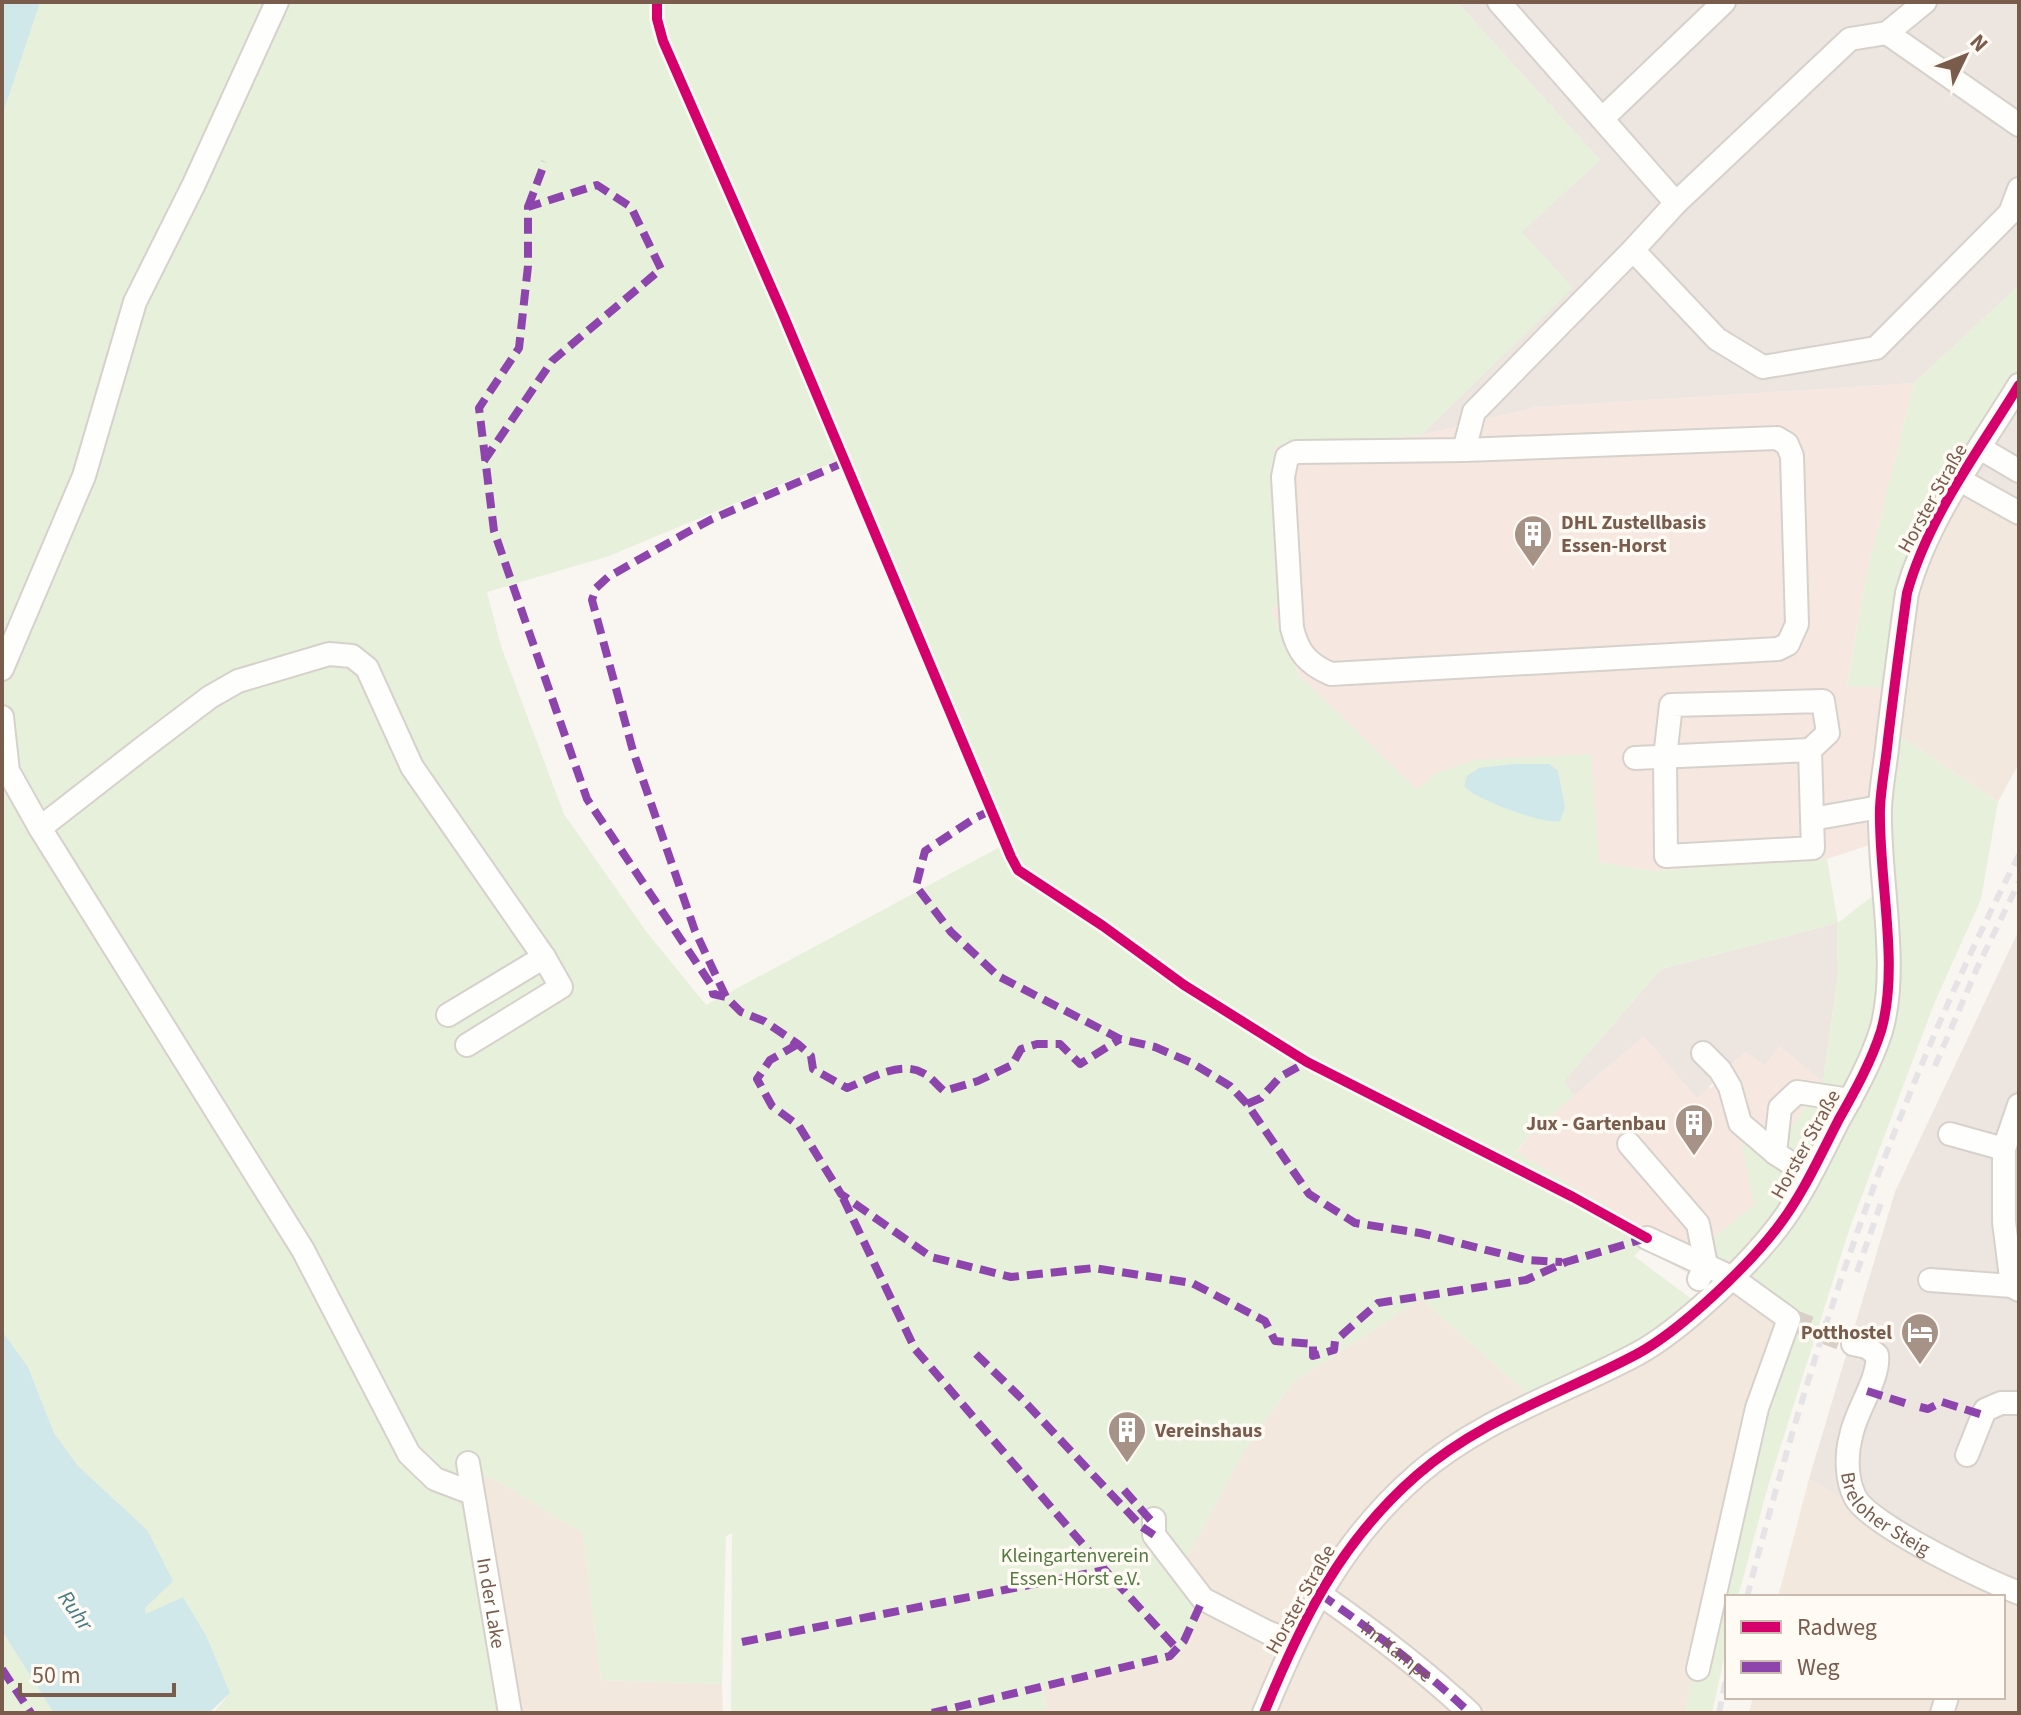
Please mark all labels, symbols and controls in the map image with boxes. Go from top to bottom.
north arrow [1925,16,2005,96]
text: N [1962,27,1996,59]
street label: Horster Straße [1891,439,1974,558]
place label: DHL Zustellbasis Essen-Horst [1561,509,1706,560]
building icon: DHL Zustellbasis Essen-Horst [1512,513,1554,568]
street label: Horster Straße [1764,1085,1847,1204]
building icon: Jux - Gartenbau [1673,1102,1715,1157]
place label: Jux - Gartenbau [1526,1110,1666,1138]
hotel icon: Potthostel [1899,1311,1941,1366]
place label: Potthostel [1801,1319,1892,1347]
building icon: Vereinshaus [1106,1409,1148,1464]
place label: Vereinshaus [1154,1417,1262,1445]
street label: Breloher Steig [1833,1470,1935,1563]
street label: Horster Straße [1259,1540,1342,1659]
park label: Kleingartenverein Essen-Horst e.V. [1001,1542,1149,1593]
street label: In der Lake [469,1556,512,1651]
water label: Ruhr [50,1584,101,1638]
legend [1725,1595,2005,1699]
text: Radweg [1797,1610,1877,1645]
street label: Im Kampe [1354,1615,1439,1689]
scale bar [20,1647,174,1697]
text: Weg [1797,1650,1840,1685]
text: 50 m [32,1658,81,1693]

